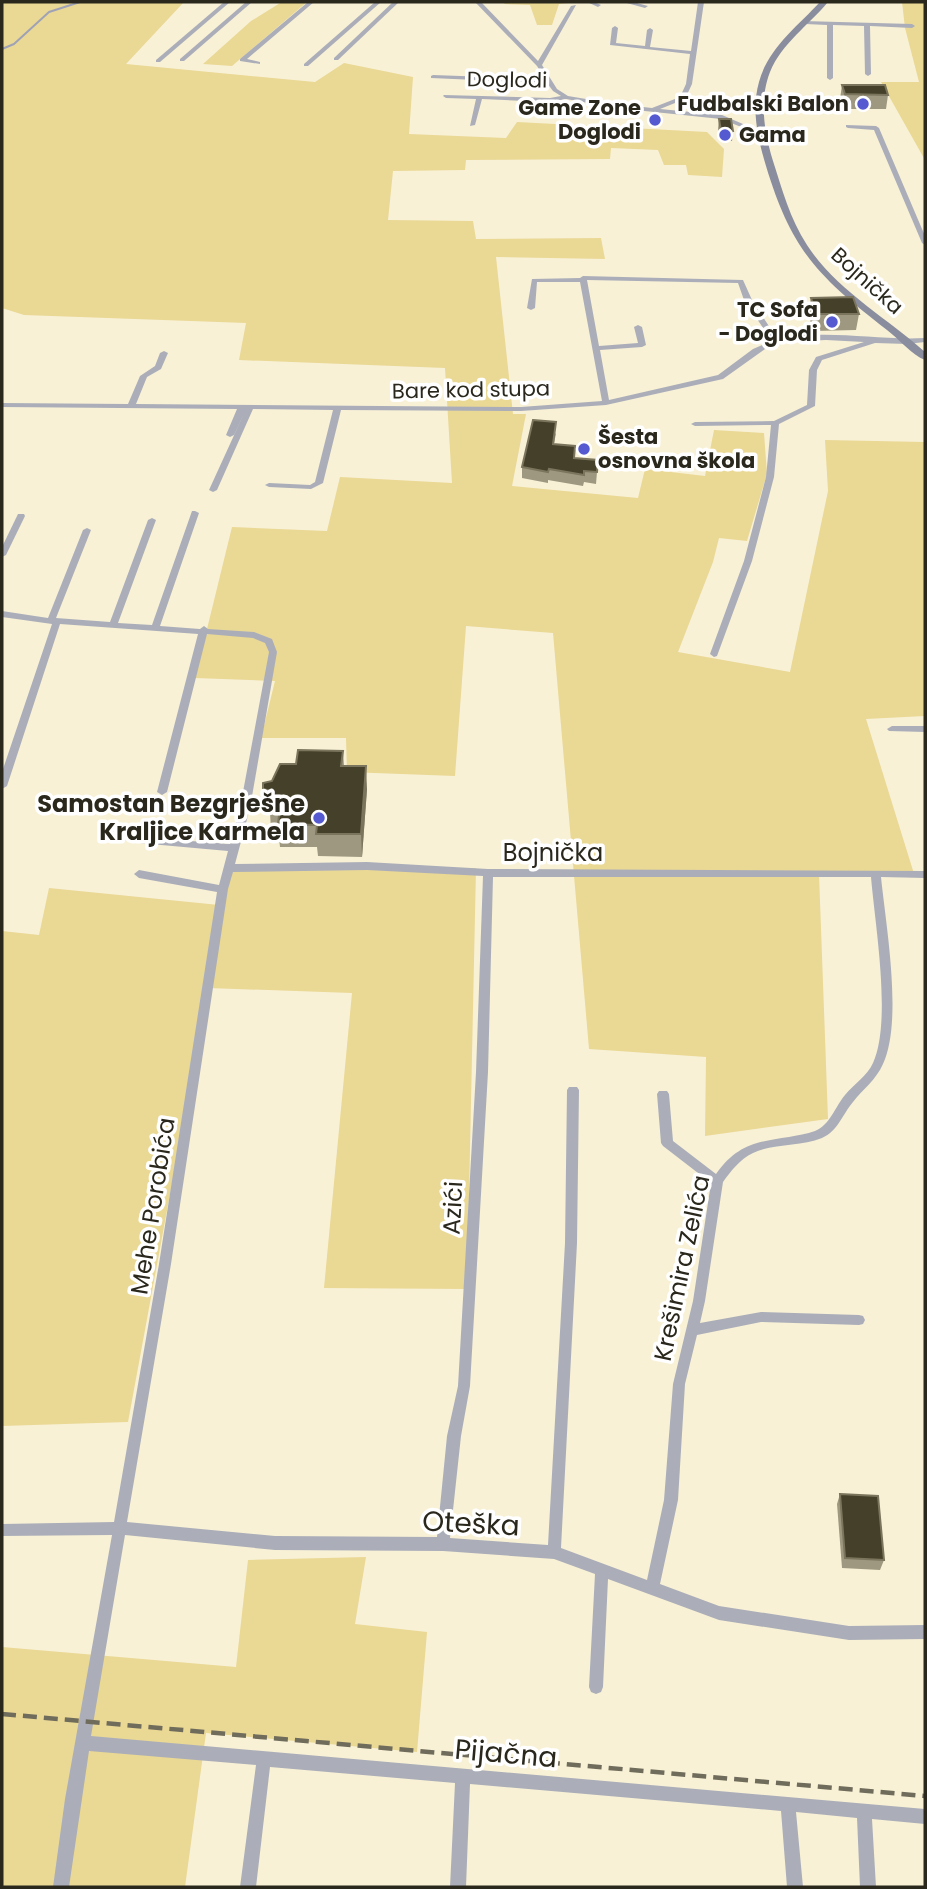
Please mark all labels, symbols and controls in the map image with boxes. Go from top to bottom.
street label: Doglodi [467,64,547,95]
place label: Fudbalski Balon [677,89,849,118]
place label: Game Zone Doglodi [518,93,641,146]
marker: Fudbalski Balon [855,96,871,112]
marker: Game Zone Doglodi [647,112,663,128]
place label: Gama [739,120,806,149]
marker: Gama [717,127,733,143]
street label: Bojnička [825,240,910,321]
place label: TC Sofa - Doglodi [718,295,818,348]
marker: TC Sofa - Doglodi [824,314,840,330]
street label: Bare kod stupa [392,374,550,405]
place label: Šesta osnovna škola [598,422,755,475]
marker: Šesta osnovna škola [576,441,592,457]
place label: Samostan Bezgrješne Kraljice Karmela [37,787,305,848]
marker: Samostan Bezgrješne Kraljice Karmela [311,810,327,826]
street label: Bojnička [503,836,603,869]
street label: Mehe Porobića [122,1115,183,1297]
street label: Krešimira Zelića [646,1172,717,1364]
street label: Azići [435,1180,470,1236]
street label: Oteška [421,1501,521,1546]
street label: Pijačna [453,1730,559,1777]

